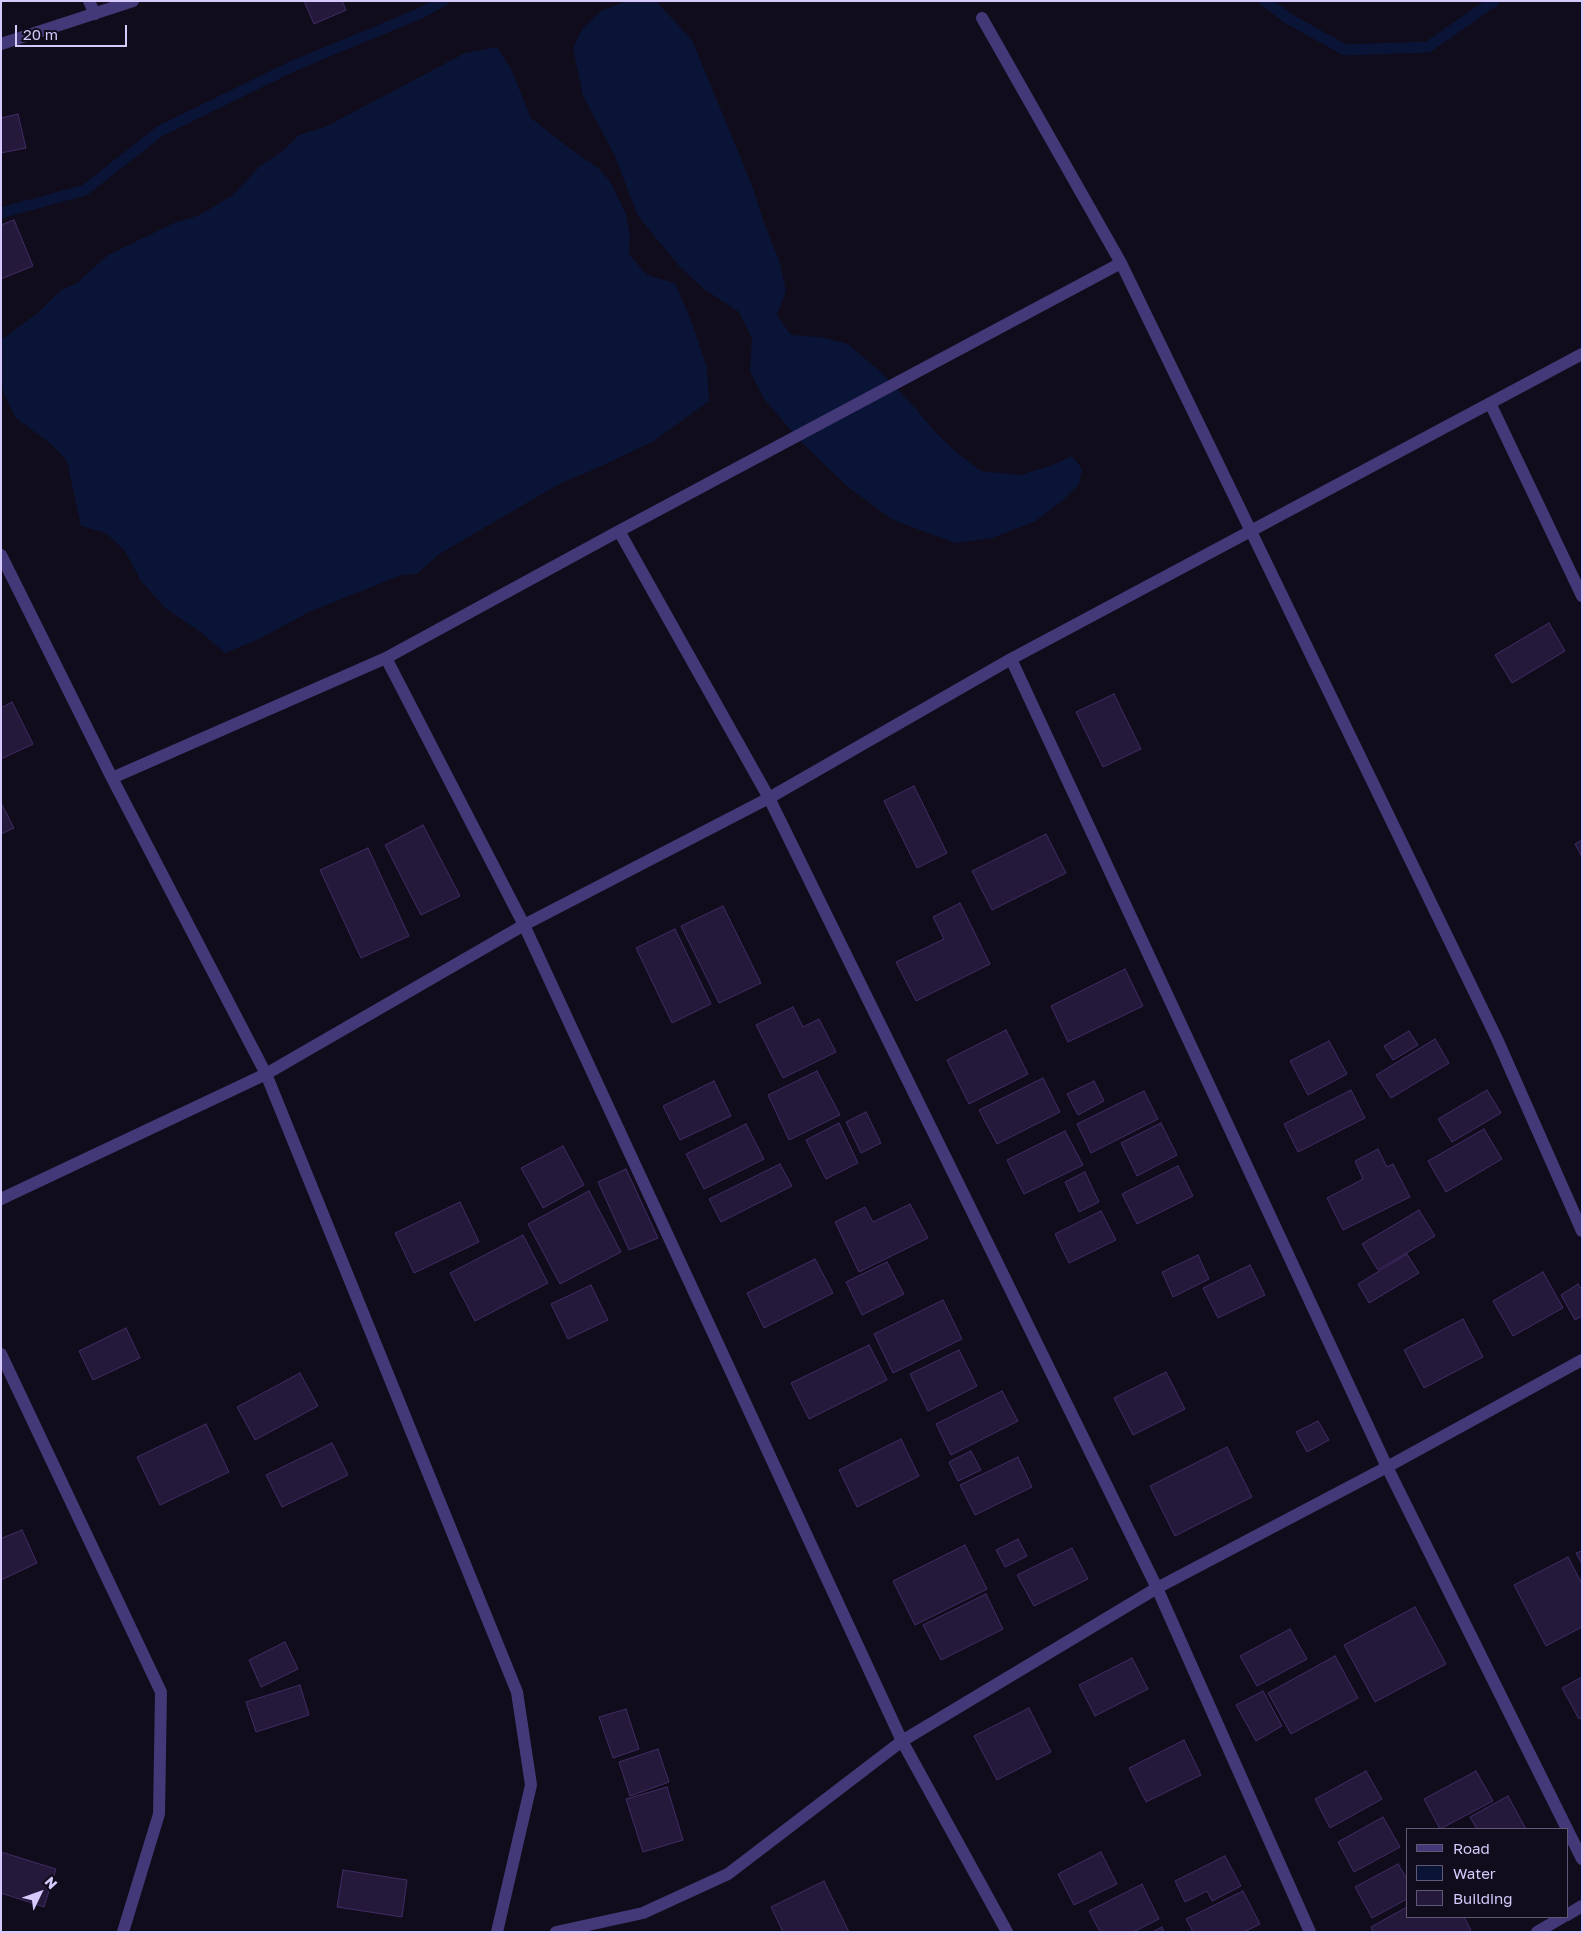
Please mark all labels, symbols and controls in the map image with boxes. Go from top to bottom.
scale bar [18,15,130,47]
text: 20 m [23,25,58,43]
legend [1406,1828,1568,1918]
text: Road [1453,1839,1490,1857]
text: Water [1453,1864,1496,1882]
north arrow [15,1868,65,1918]
text: N [42,1873,61,1892]
text: Building [1453,1889,1513,1907]

